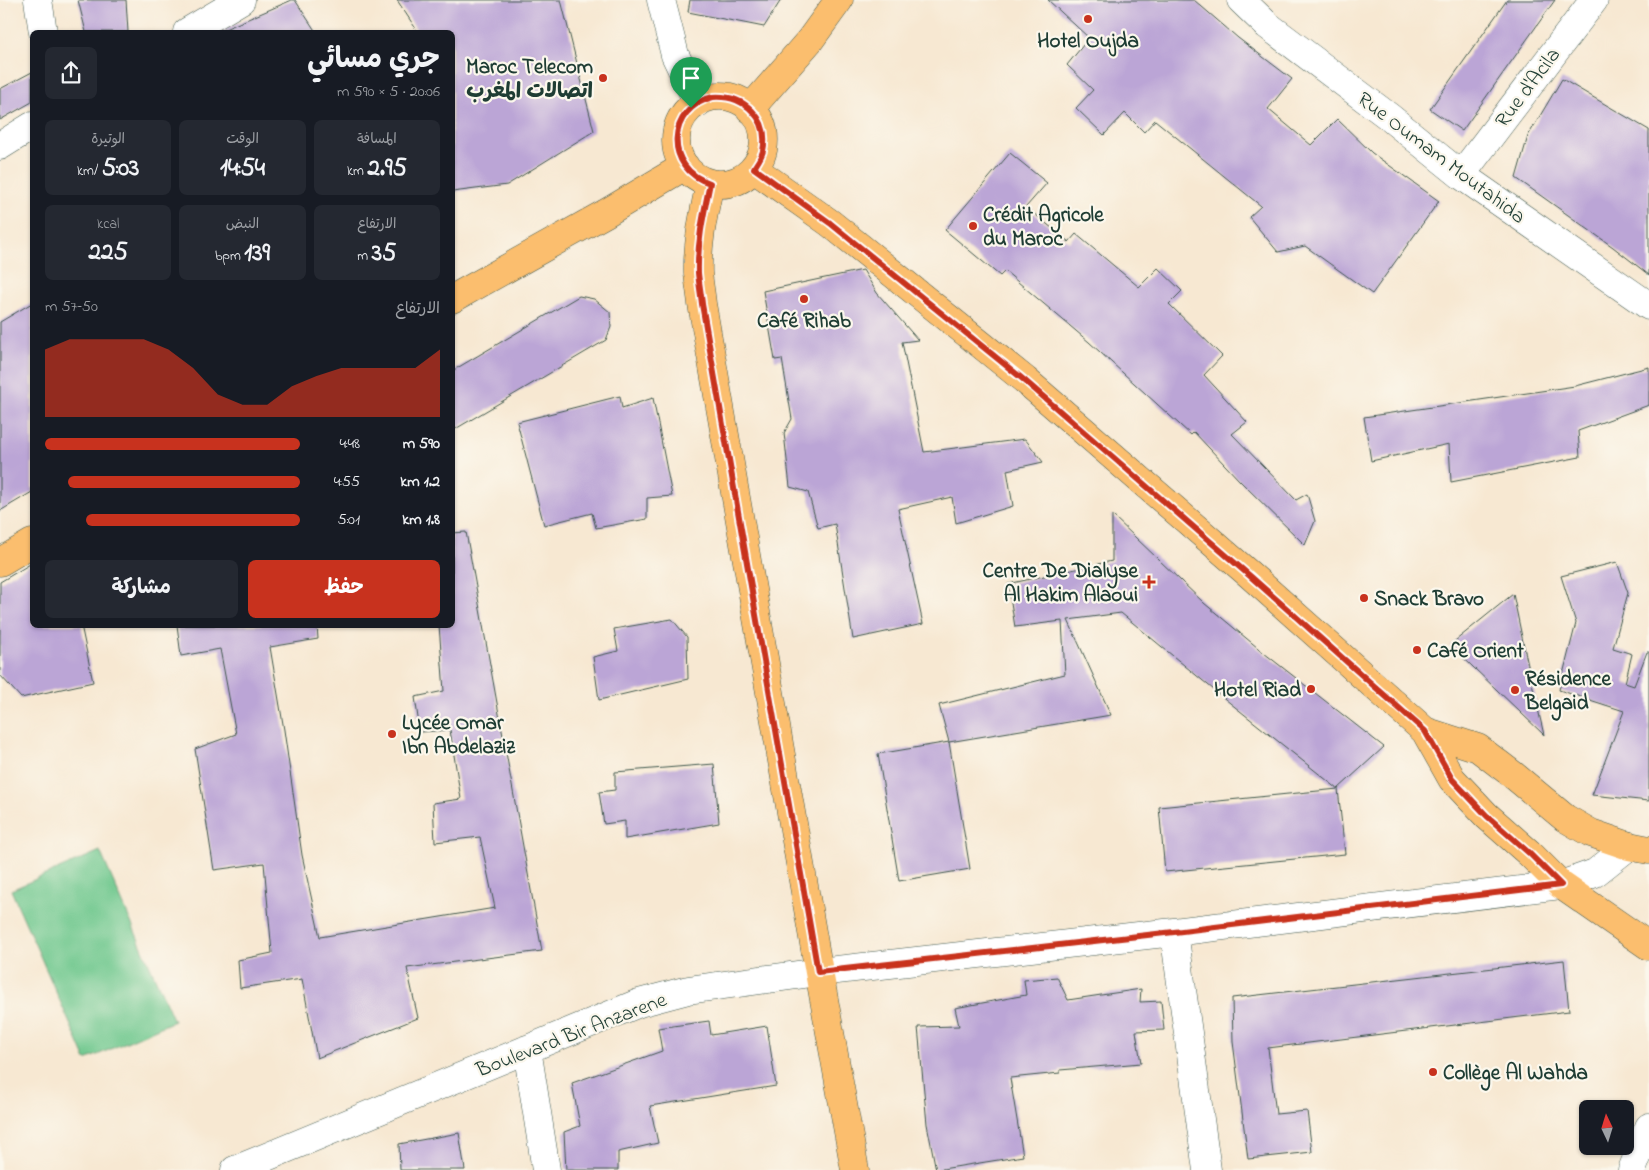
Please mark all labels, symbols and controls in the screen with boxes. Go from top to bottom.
marker: Hotel Oujda [1082,13,1094,25]
place label: Hotel Oujda [1037,27,1139,57]
text: جري مسائي [307,40,440,81]
street label: Rue d'Acila [1489,42,1569,134]
button: share [45,47,97,99]
place label: Maroc Telecom اتصالات المغرب [466,53,593,107]
pin [670,57,712,108]
icon: arrive [677,64,705,92]
marker: Maroc Telecom اتصالات المغرب [597,72,609,84]
text: 20:06 · 5 × 590 m [337,80,440,104]
street label: Rue Oumam Moutahida [1350,85,1531,232]
text: الوتيرة [91,129,125,150]
text: الوقت [226,129,259,150]
text: المسافة [357,129,397,150]
text: 5:03 [102,151,139,187]
text: 14:54 [220,151,265,187]
text: 2.95 [367,151,407,187]
text: /km [77,161,102,182]
text: km [347,161,367,182]
place label: Crédit Agricole du Maroc [983,201,1104,255]
text: kcal [97,214,119,235]
text: النبض [226,214,259,235]
text: الارتفاع [357,214,396,235]
marker: Crédit Agricole du Maroc [967,220,979,232]
text: 225 [89,235,128,271]
text: 139 [244,236,270,272]
text: 35 [372,236,396,272]
text: bpm [215,246,244,267]
text: m [357,246,372,267]
marker: Café Rihab [798,293,810,305]
text: 50–57 m [45,295,98,319]
text: الارتفاع [395,297,440,321]
place label: Café Rihab [757,307,852,337]
text: 4:48 [339,432,360,456]
text: 590 m [403,432,440,456]
text: 4:55 [334,470,360,494]
text: 1.2 km [400,470,440,494]
text: 5:01 [337,508,360,532]
text: 1.8 km [402,508,440,532]
place label: Centre De Dialyse Al Hakim Alaoui [983,557,1139,611]
button: مشاركة [45,560,238,618]
button: حفظ [248,560,440,618]
marker: Centre De Dialyse Al Hakim Alaoui [1142,575,1156,589]
place label: Snack Bravo [1374,585,1484,615]
marker: Snack Bravo [1358,592,1370,604]
place label: Café Orient [1427,637,1525,667]
marker: Café Orient [1411,644,1423,656]
place label: Résidence Belgaid [1524,665,1611,721]
place label: Hotel Riad [1214,676,1301,706]
marker: Hotel Riad [1305,683,1317,695]
marker: Résidence Belgaid [1509,684,1521,696]
place label: Lycée Omar Ibn Abdelaziz [402,709,516,763]
marker: Lycée Omar Ibn Abdelaziz [386,728,398,740]
street label: Boulevard Bir Anzarene [471,986,672,1086]
place label: Collège Al Wahda [1443,1059,1588,1091]
marker: Collège Al Wahda [1427,1066,1439,1078]
north arrow [1579,1100,1634,1155]
map controls [1579,1100,1634,1155]

